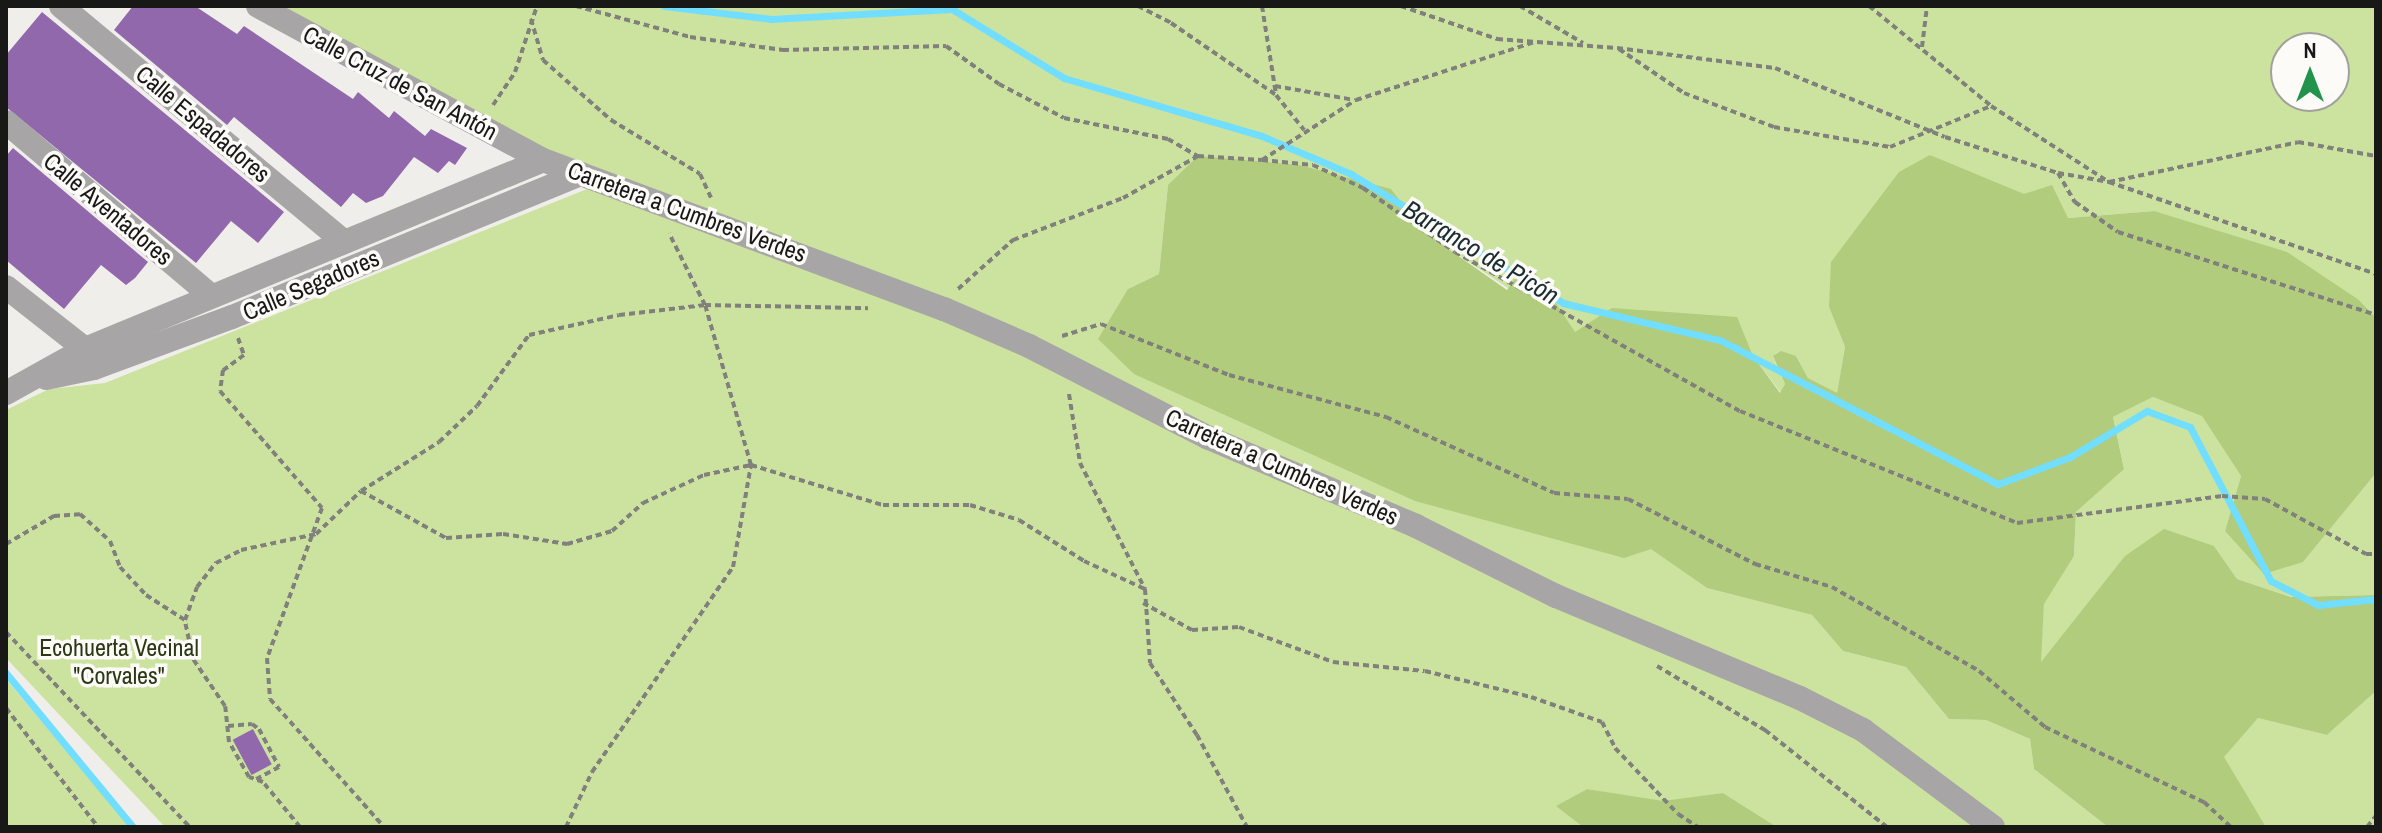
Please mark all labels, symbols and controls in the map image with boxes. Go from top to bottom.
street label: Calle Cruz de San Antón [298,19,502,147]
north arrow [2270,32,2350,112]
text: N [2303,35,2317,65]
street label: Calle Espadadores [130,60,276,188]
street label: Calle Aventadores [37,146,179,272]
street label: Carretera a Cumbres Verdes [564,155,810,269]
water label: Barranco de Picón [1397,193,1565,311]
street label: Calle Segadores [238,243,384,327]
street label: Carretera a Cumbres Verdes [1161,403,1403,531]
park label: Ecohuerta Vecinal "Corvales" [39,634,199,690]

